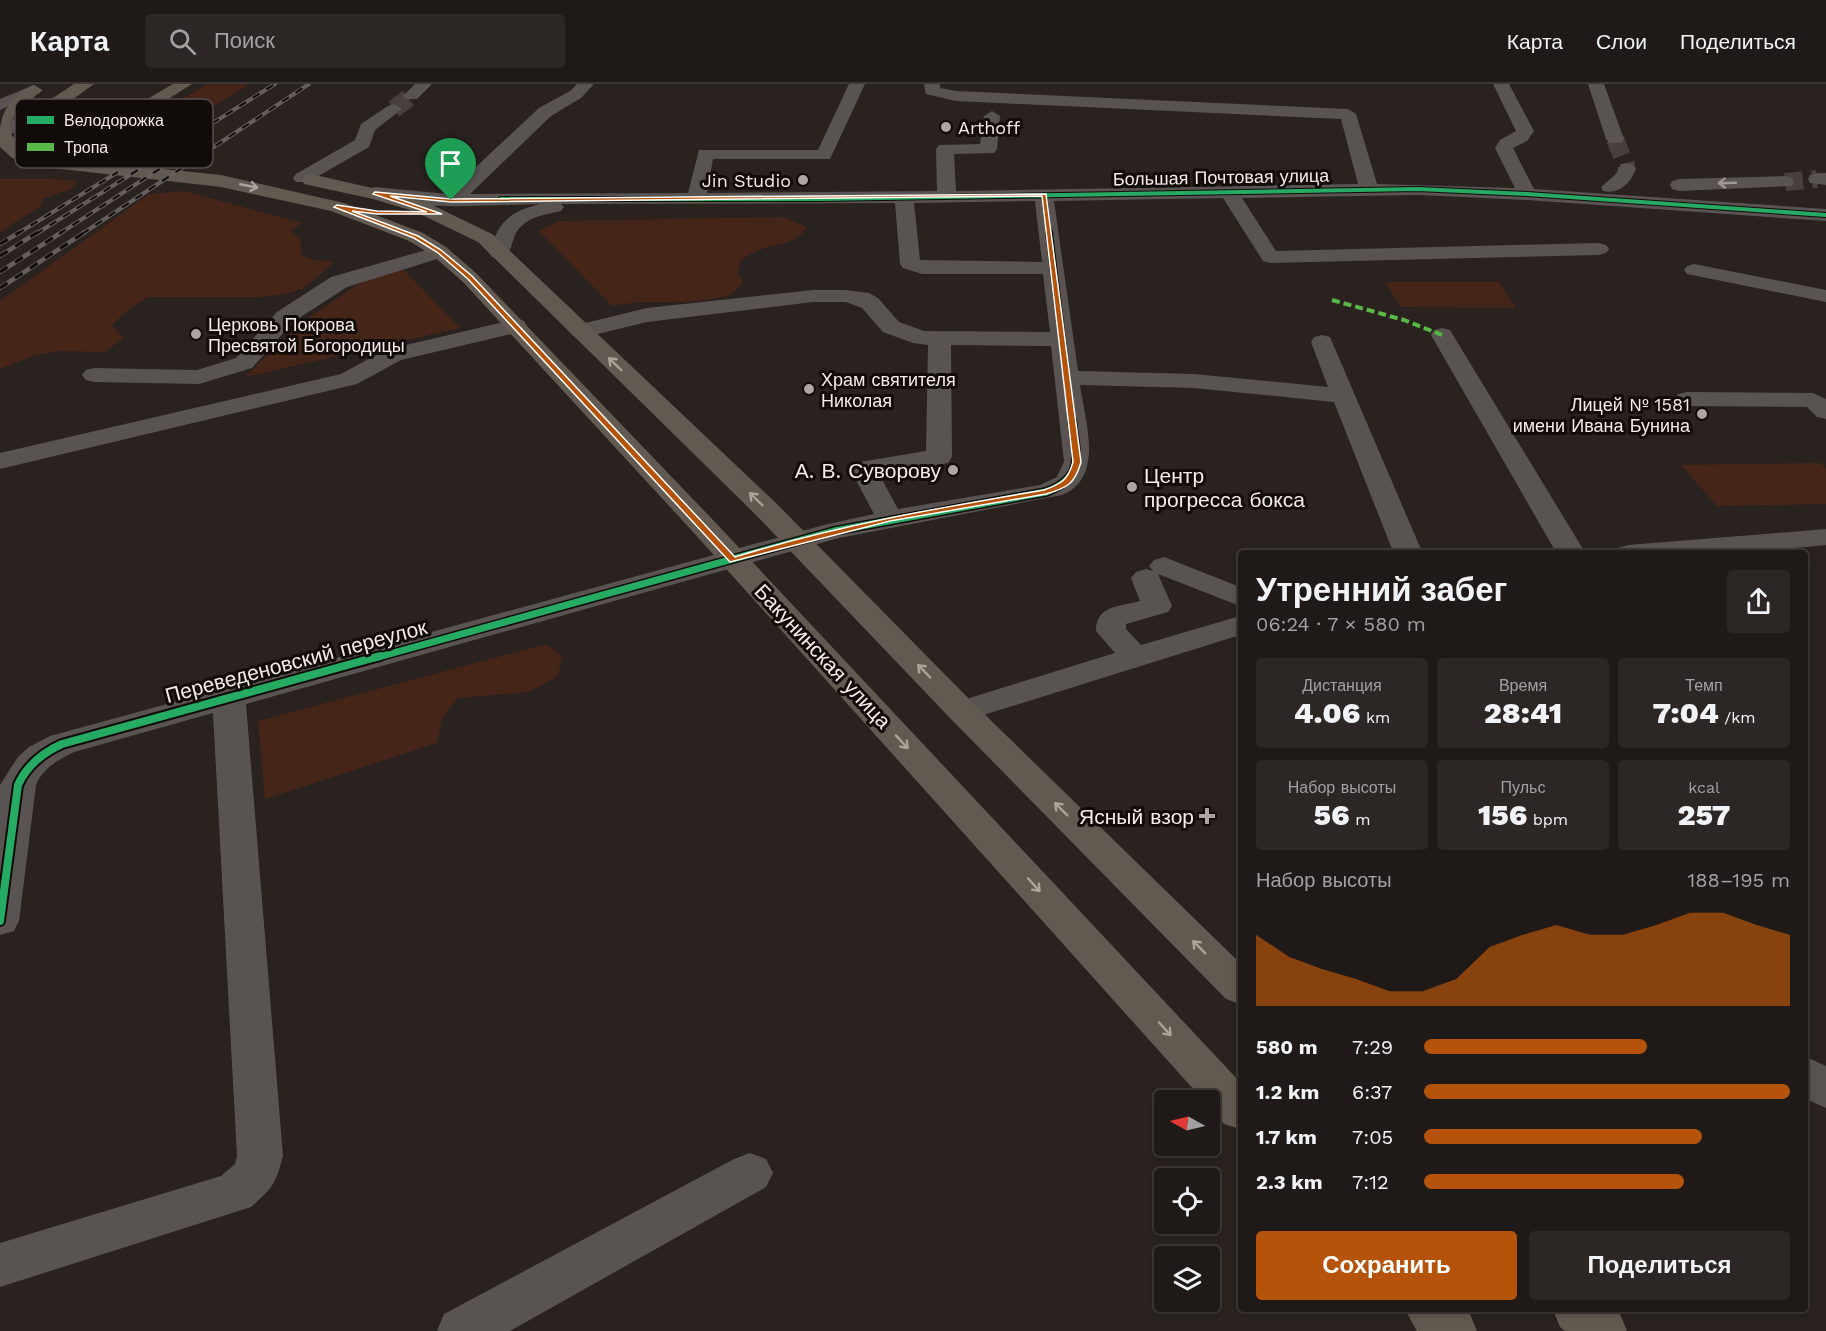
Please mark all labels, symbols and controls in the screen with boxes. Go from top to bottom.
search box [145,14,565,68]
text: Карта [30,25,109,58]
icon: search [166,25,199,58]
text: Поиск [214,28,275,53]
text: Карта [1507,29,1563,54]
text: Слои [1596,29,1647,54]
text: Поделиться [1680,29,1796,54]
legend [15,99,213,168]
text: Велодорожка [64,111,164,130]
place label: Arthoff [958,117,1020,138]
marker: Arthoff [939,120,953,134]
text: Тропа [64,138,108,157]
pin [425,138,476,200]
icon: arrive [434,147,467,180]
street label: Большая Почтовая улица [1113,165,1330,189]
place label: Jin Studio [702,170,791,191]
marker: Jin Studio [796,173,810,187]
one-way arrow [1717,178,1737,189]
one-way arrow [238,181,258,192]
place label: Церковь Покрова Пресвятой Богородицы [208,314,405,356]
marker: Церковь Покрова Пресвятой Богородицы [189,327,203,341]
one-way arrow [607,357,622,371]
place label: Храм святителя Николая [821,369,956,411]
marker: Храм святителя Николая [802,382,816,396]
place label: Лицей № 1581 имени Ивана Бунина [1513,394,1691,436]
marker: Лицей № 1581 имени Ивана Бунина [1695,407,1709,421]
place label: А. В. Суворову [795,458,941,483]
marker: А. В. Суворову [946,463,960,477]
place label: Центр прогресса бокса [1144,463,1305,512]
marker: Центр прогресса бокса [1125,480,1139,494]
one-way arrow [748,492,763,506]
text: Утренний забег [1256,570,1507,609]
button: share [1727,570,1790,633]
street label: Бакунинская улица [750,579,897,734]
text: 06:24 · 7 × 580 m [1256,612,1426,636]
street label: Переведеновский переулок [162,614,431,708]
one-way arrow [916,663,931,678]
text: Дистанция [1302,676,1382,695]
text: Время [1499,676,1547,695]
text: Темп [1685,676,1723,695]
text: 4.06 [1294,695,1360,730]
text: 28:41 [1484,695,1562,730]
text: 7:04 [1652,695,1719,730]
text: km [1360,708,1390,727]
text: /km [1719,708,1756,727]
one-way arrow [895,734,909,749]
text: Набор высоты [1288,778,1396,797]
text: Пульс [1501,778,1545,797]
text: kcal [1688,778,1720,797]
text: 56 [1314,797,1350,832]
text: 156 [1478,797,1527,832]
text: 257 [1677,797,1731,832]
one-way arrow [1054,802,1068,817]
place label: Ясный взор [1079,804,1194,829]
marker: Ясный взор [1198,807,1216,825]
text: m [1350,810,1370,829]
text: bpm [1527,810,1568,829]
text: Набор высоты [1256,868,1392,892]
text: 188–195 m [1687,868,1790,892]
one-way arrow [1027,877,1041,892]
one-way arrow [1192,939,1207,954]
one-way arrow [1158,1021,1172,1036]
text: 580 m [1256,1035,1318,1059]
text: 7:29 [1352,1035,1393,1059]
text: 1.2 km [1256,1080,1319,1104]
text: 6:37 [1352,1080,1392,1104]
north arrow [1154,1090,1220,1156]
map controls [1154,1090,1220,1312]
text: 1.7 km [1256,1125,1317,1149]
text: 7:05 [1352,1125,1393,1149]
button: locate [1154,1168,1220,1234]
text: 2.3 km [1256,1170,1323,1194]
text: 7:12 [1352,1170,1389,1194]
button: Сохранить [1256,1231,1517,1300]
button: Поделиться [1529,1231,1790,1300]
button: layers [1154,1246,1220,1312]

